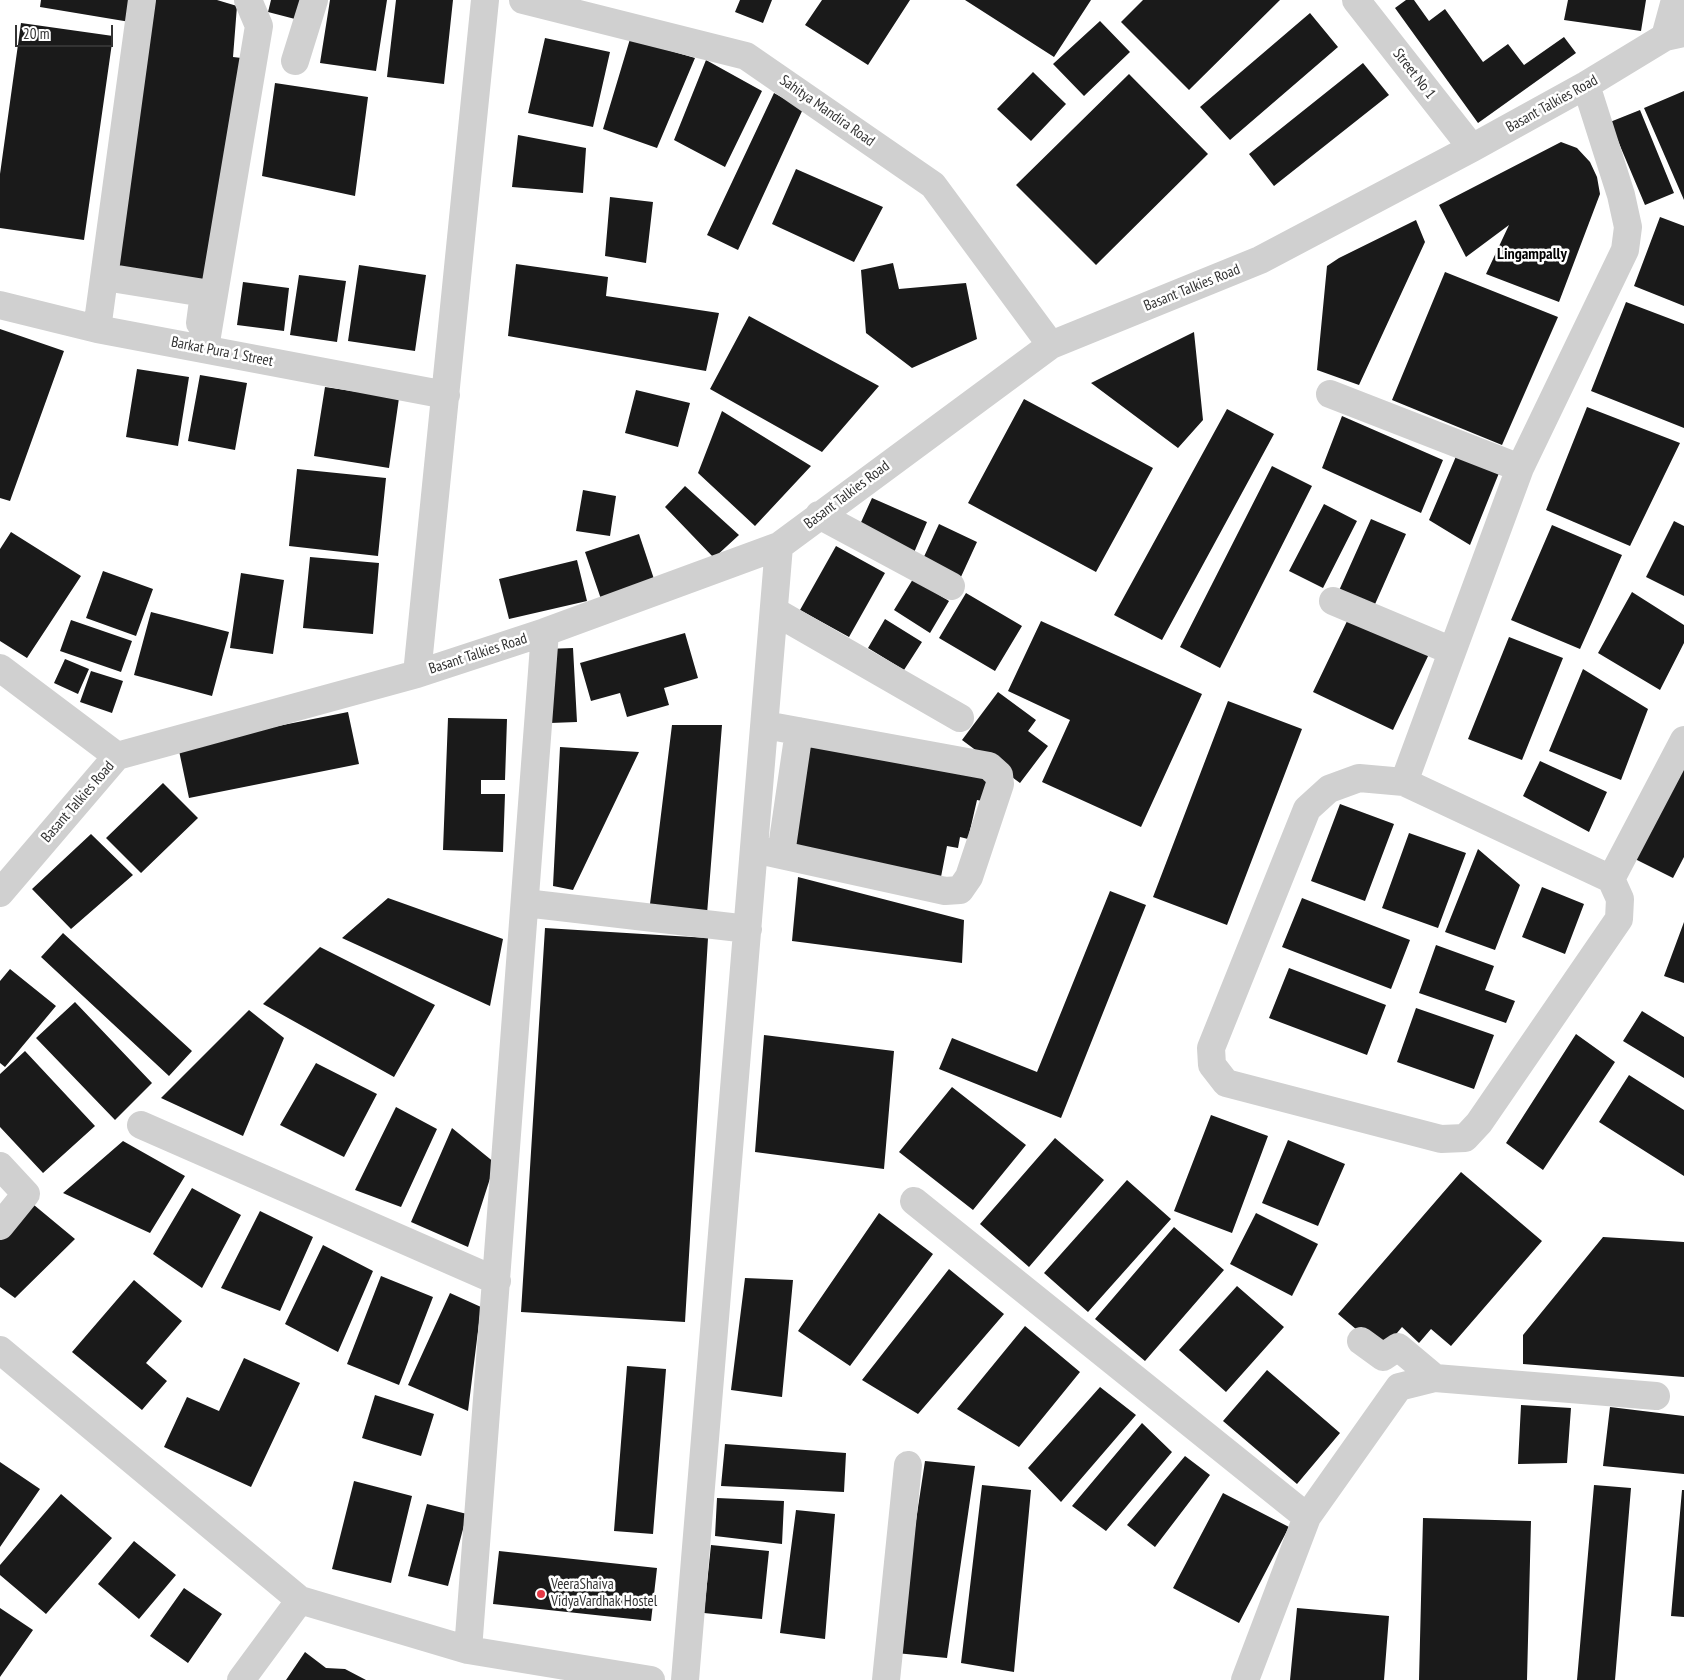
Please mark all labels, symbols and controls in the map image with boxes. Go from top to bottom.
scale bar [18,15,115,47]
text: 20 m [23,24,49,43]
street label: Street No 1 [1389,45,1439,103]
street label: Basant Talkies Road [1503,71,1601,137]
street label: Sahitya Mandira Road [776,72,878,150]
district label: Lingampally [1497,244,1567,264]
street label: Basant Talkies Road [1141,261,1243,315]
street label: Barkat Pura 1 Street [170,333,274,371]
street label: Basant Talkies Road [801,457,893,533]
street label: Basant Talkies Road [427,630,529,678]
street label: Basant Talkies Road [38,758,118,846]
place label: VeeraShaiva VidyaVardhak Hostel [551,1576,657,1611]
marker: VeeraShaiva VidyaVardhak Hostel [535,1588,547,1600]

